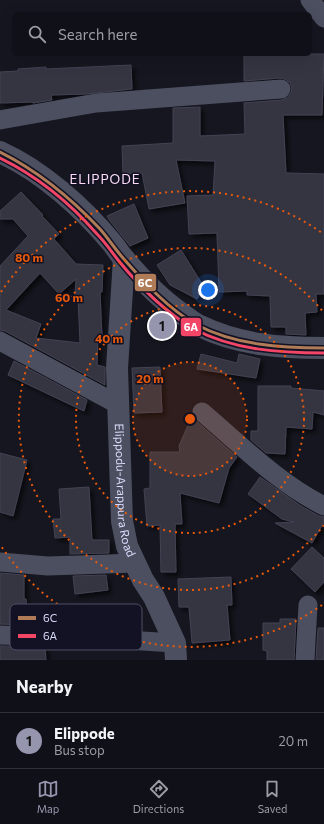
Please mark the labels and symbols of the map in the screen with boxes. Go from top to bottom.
district label: ELIPPODE [69,171,141,187]
text: 80 m [15,250,43,264]
line badge: 6C [134,273,157,292]
text: 6C [138,276,153,289]
your location [198,280,218,300]
text: 60 m [55,290,83,304]
pin: 1 [149,311,175,341]
line badge: 6A [180,317,202,337]
text: 6A [184,320,198,333]
text: 40 m [95,331,123,345]
text: 20 m [136,371,164,385]
centre of rings [183,412,197,426]
street label: Elippodu-Arappura Road [113,423,139,559]
legend [10,604,142,650]
text: 6C [43,611,57,624]
text: 6A [43,629,57,642]

